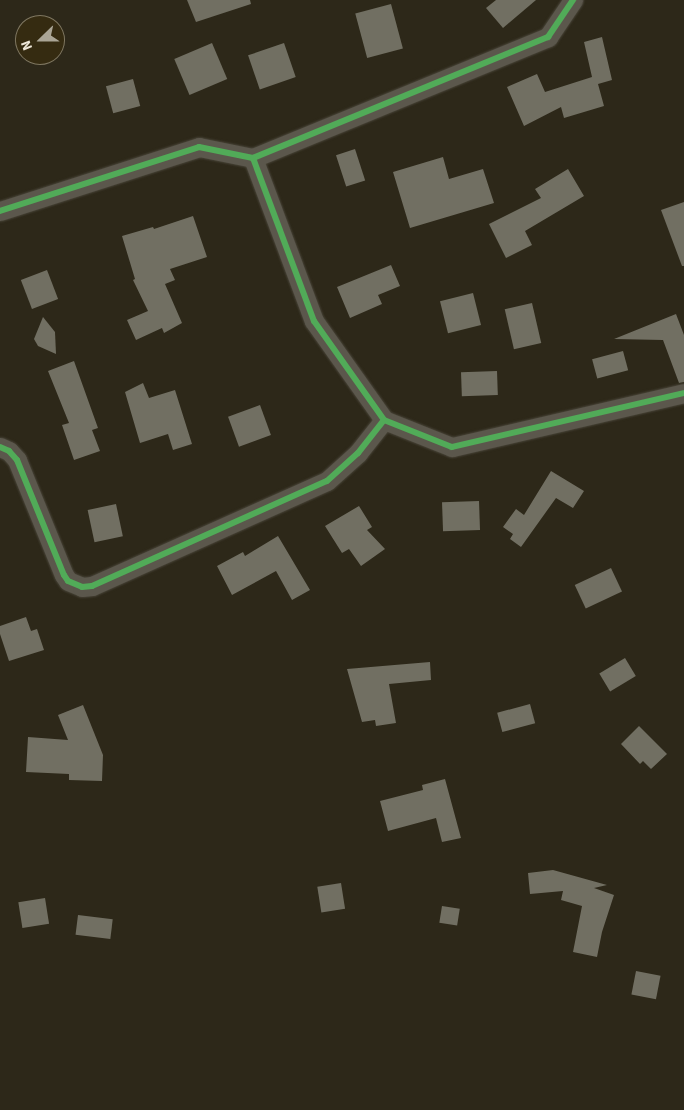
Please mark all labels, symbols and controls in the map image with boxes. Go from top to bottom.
north arrow [15,15,65,65]
text: N [16,37,38,53]

